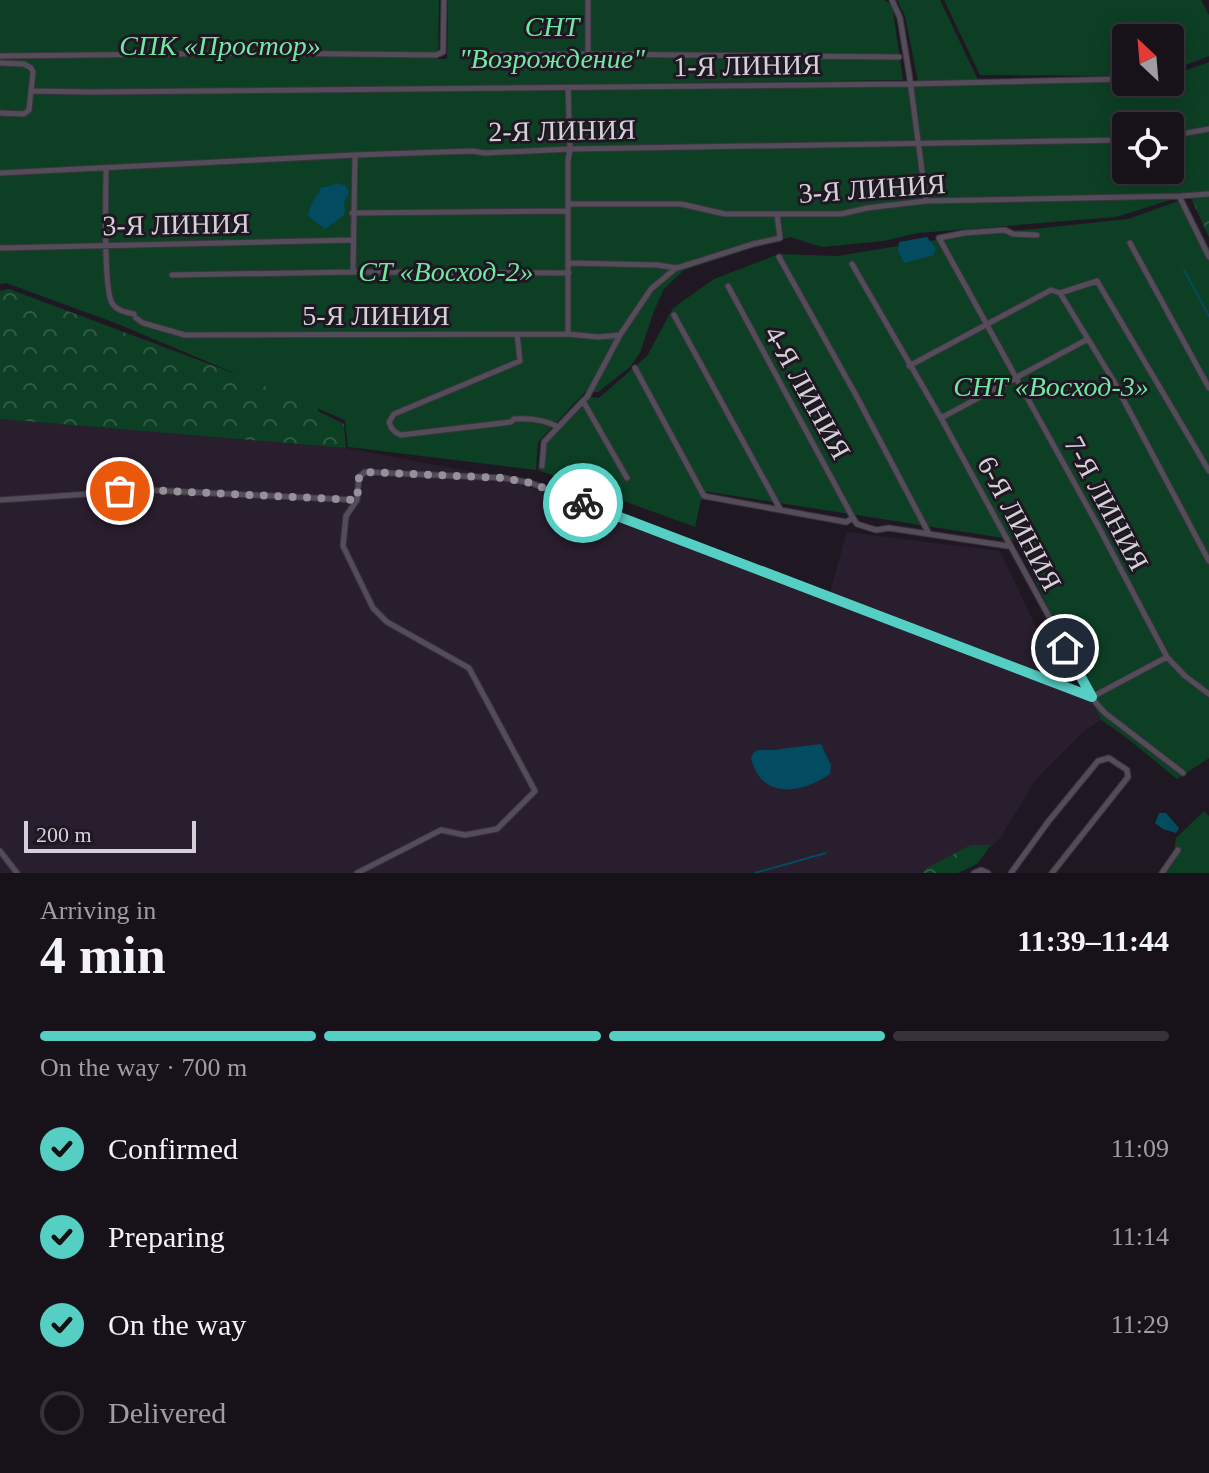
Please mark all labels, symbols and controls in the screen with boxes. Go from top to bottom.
park label: СНТ "Возрождение" [459,11,645,74]
north arrow [1112,24,1184,96]
map controls [1112,24,1184,184]
park label: СПК «Простор» [119,30,321,61]
street label: 1-Я ЛИНИЯ [673,49,821,82]
button: locate [1112,112,1184,184]
street label: 2-Я ЛИНИЯ [488,114,636,147]
street label: 3-Я ЛИНИЯ [797,168,947,209]
street label: 3-Я ЛИНИЯ [102,208,250,241]
park label: СТ «Восход-2» [358,256,534,287]
street label: 5-Я ЛИНИЯ [302,300,450,331]
street label: 4-Я ЛИНИЯ [758,320,857,464]
park label: СНТ «Восход-3» [953,371,1149,402]
street label: 7-Я ЛИНИЯ [1058,431,1155,576]
street label: 6-Я ЛИНИЯ [971,451,1068,596]
pin [86,457,154,525]
courier [543,463,623,543]
icon: bag [98,469,142,513]
icon: bike [561,481,605,525]
pin [1031,614,1099,682]
icon: home [1043,626,1087,670]
scale bar [24,817,196,853]
text: 200 m [36,822,92,847]
text: Arriving in [40,896,156,925]
text: 11:39–11:44 [1017,924,1169,957]
text: 4 min [40,927,166,984]
text: On the way · 700 m [40,1053,247,1082]
icon: check [40,1127,84,1171]
text: Confirmed [108,1132,238,1165]
text: 11:09 [1111,1134,1169,1163]
icon: check [40,1215,84,1259]
text: Preparing [108,1220,225,1253]
text: 11:14 [1111,1222,1169,1251]
icon: check [40,1303,84,1347]
text: On the way [108,1308,246,1341]
text: 11:29 [1111,1310,1169,1339]
text: Delivered [108,1396,226,1429]

